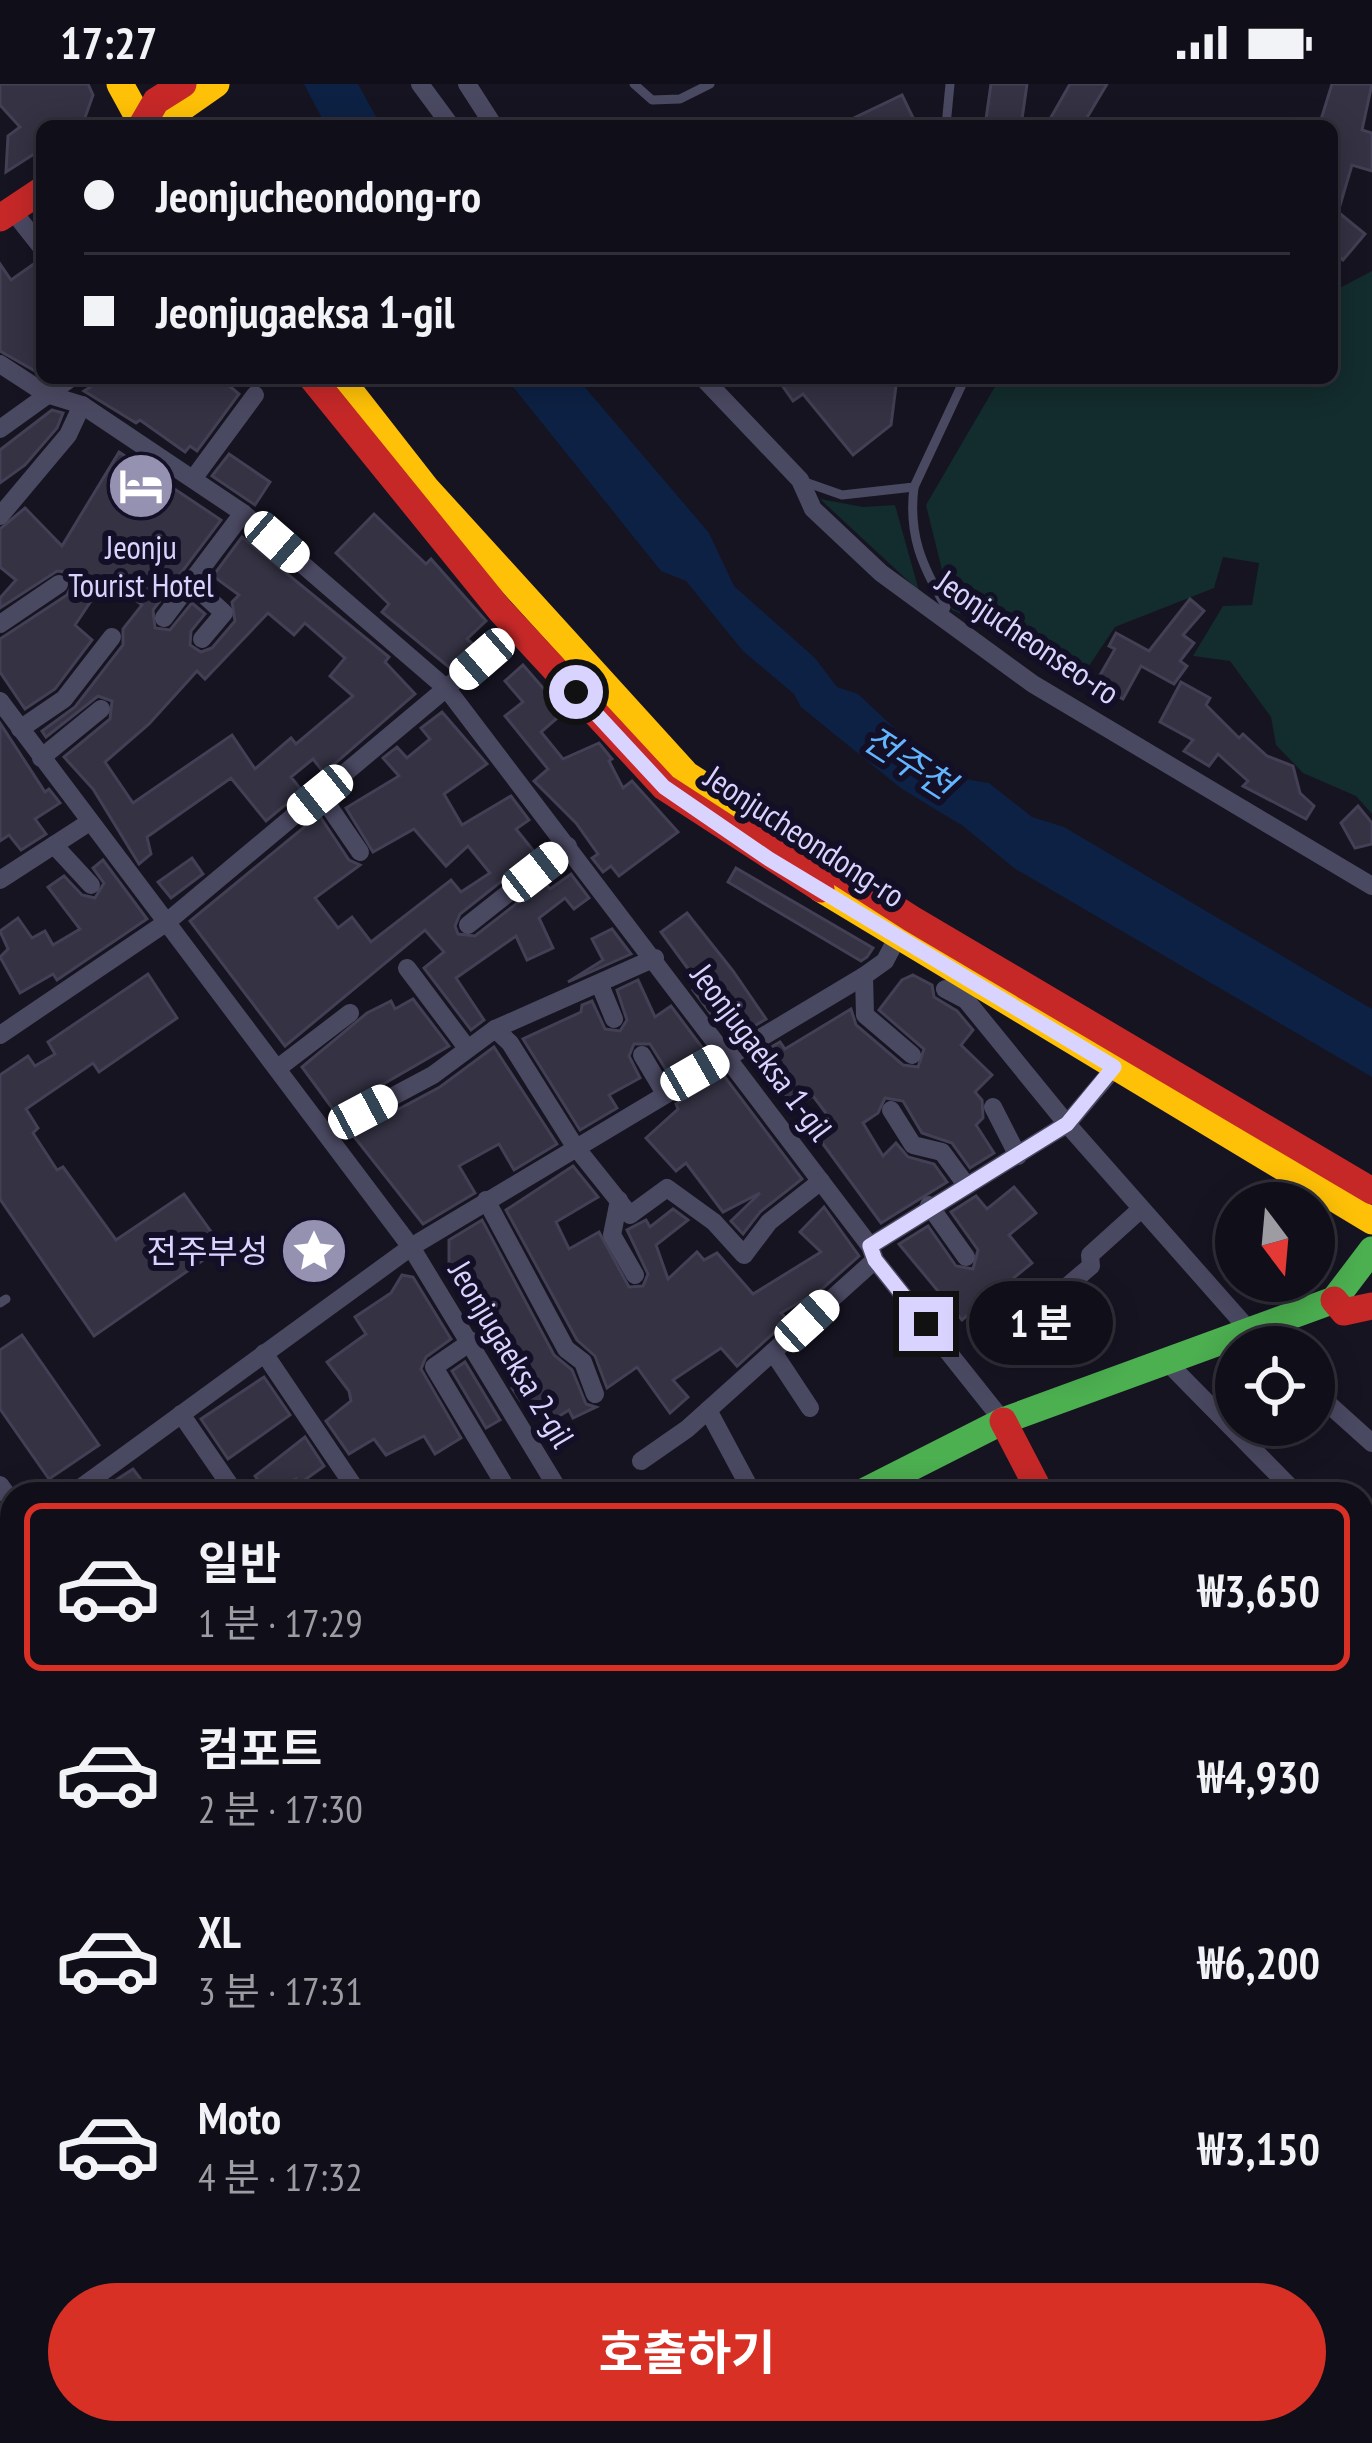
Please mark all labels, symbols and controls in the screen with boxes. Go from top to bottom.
text: 17:27 [60,13,157,71]
text: Jeonjucheondong-ro [156,166,481,224]
text: Jeonjugaeksa 1-gil [156,282,455,340]
hotel icon: Jeonju Tourist Hotel [106,451,176,521]
car [238,505,316,579]
place label: Jeonju Tourist Hotel [68,525,214,606]
street label: Jeonjucheonseo-ro [928,559,1128,714]
car [443,622,521,696]
route start [549,665,603,719]
water label: 전주천 [855,715,967,810]
street label: Jeonjucheondong-ro [696,754,913,916]
car [281,758,359,832]
car [496,836,574,908]
street label: Jeonjugaeksa 1-gil [681,954,843,1149]
car [655,1039,735,1107]
car [323,1079,403,1145]
north arrow [1215,1182,1335,1302]
map controls [1215,1182,1335,1446]
place icon: 전주부성 [279,1216,349,1286]
place label: 전주부성 [147,1229,268,1272]
street label: Jeonjugaeksa 2-gil [439,1252,585,1455]
callout: 1 분 [968,1282,1112,1366]
car [768,1284,846,1358]
route end [899,1297,953,1351]
text: 1 분 [1010,1297,1072,1348]
button: locate [1215,1326,1335,1446]
icon: car [54,1533,162,1641]
text: 일반 [198,1533,281,1591]
text: ₩3,650 [1198,1561,1320,1619]
text: 1 분 · 17:29 [198,1597,363,1648]
icon: car [54,1719,162,1827]
text: 컴포트 [198,1719,322,1777]
text: ₩4,930 [1198,1747,1320,1805]
text: 2 분 · 17:30 [198,1783,363,1834]
text: XL [198,1902,241,1960]
icon: car [54,1905,162,2013]
text: ₩6,200 [1198,1933,1320,1991]
text: 3 분 · 17:31 [198,1965,363,2016]
text: Moto [198,2088,281,2146]
icon: car [54,2091,162,2199]
text: ₩3,150 [1198,2119,1320,2177]
text: 4 분 · 17:32 [198,2151,363,2202]
button: 호출하기 [48,2283,1326,2421]

